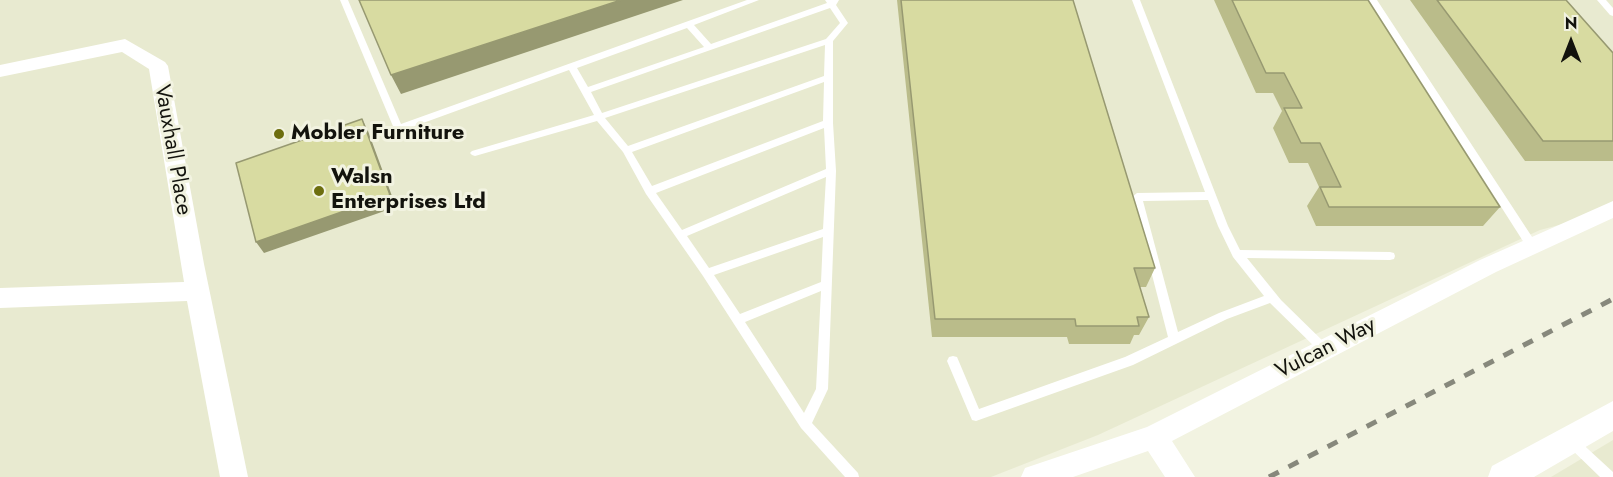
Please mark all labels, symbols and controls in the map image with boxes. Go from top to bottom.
north arrow [1541,12,1601,72]
text: N [1565,12,1577,35]
street label: Vauxhall Place [148,83,196,217]
place label: Mobler Furniture [291,121,464,147]
marker: Mobler Furniture [272,127,286,141]
place label: Walsn Enterprises Ltd [331,165,486,216]
marker: Walsn Enterprises Ltd [312,184,326,198]
street label: Vulcan Way [1272,313,1380,385]

